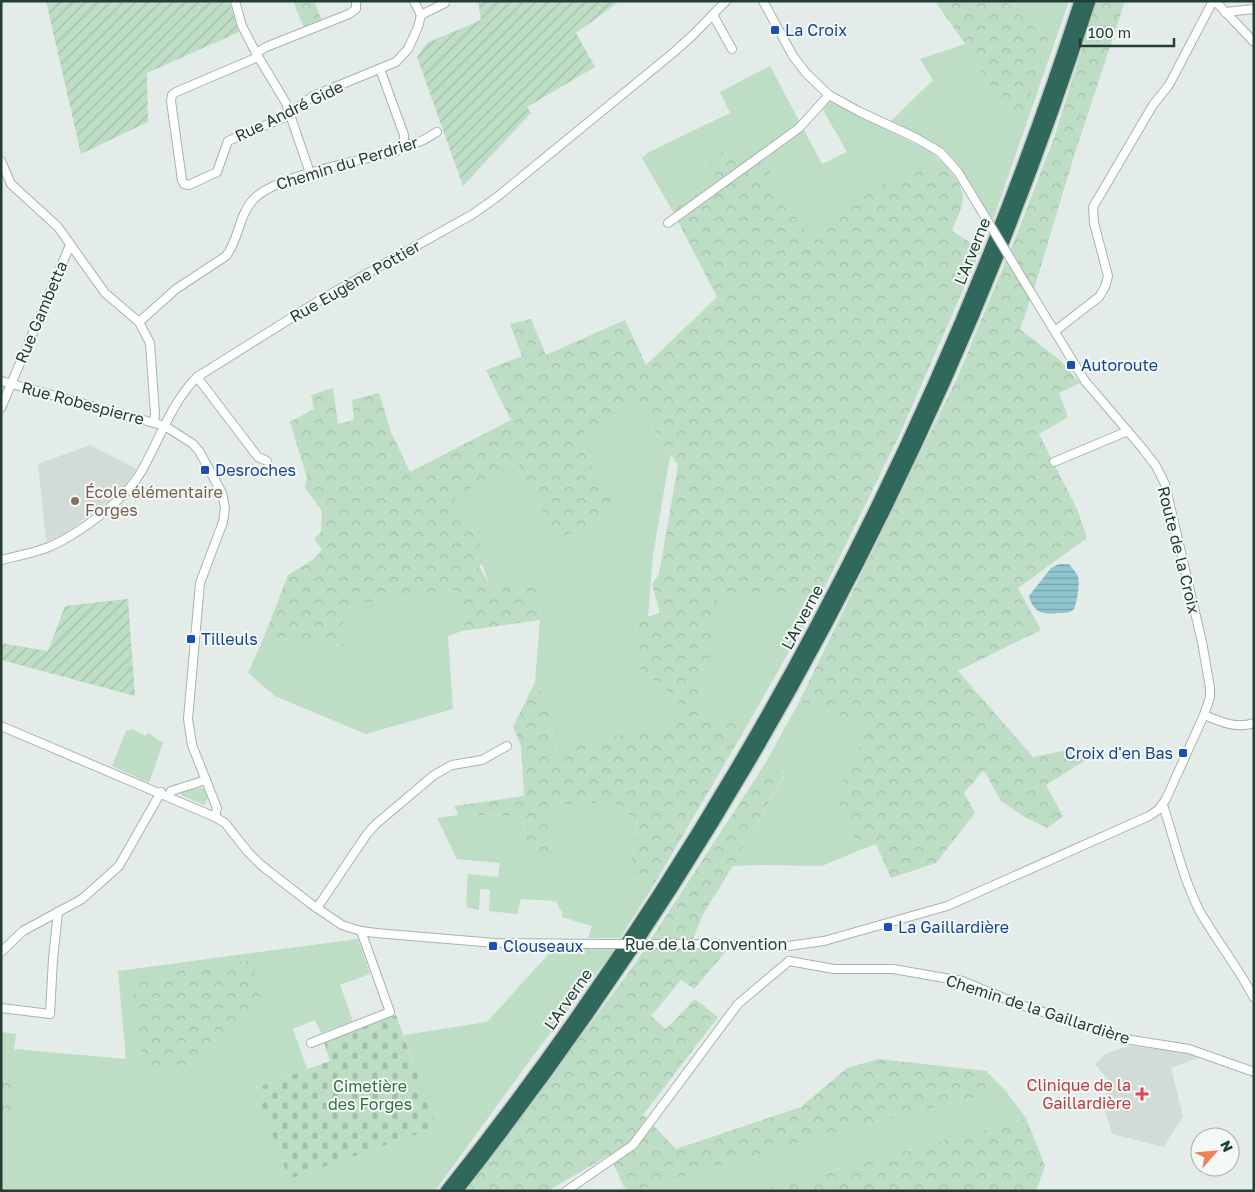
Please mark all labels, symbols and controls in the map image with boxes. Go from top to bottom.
scale bar [1080,15,1174,47]
place label: La Croix [785,20,847,40]
text: 100 m [1088,23,1131,41]
marker: La Croix [769,24,781,36]
street label: Rue André Gide [232,76,346,146]
street label: Chemin du Perdrier [274,132,420,194]
street label: L'Arverne [950,215,994,287]
street label: Rue Eugène Pottier [286,235,424,327]
street label: Rue Gambetta [11,258,71,366]
place label: Autoroute [1081,355,1158,375]
marker: Autoroute [1065,359,1077,371]
street label: Rue Robespierre [19,377,147,429]
place label: Desroches [215,460,296,480]
marker: Desroches [199,464,211,476]
place label: École élémentaire Forges [85,482,223,520]
street label: Route de la Croix [1153,484,1205,616]
marker: École élémentaire Forges [69,495,81,507]
street label: L'Arverne [777,581,827,653]
place label: Tilleuls [201,629,258,649]
marker: Tilleuls [185,633,197,645]
place label: Croix d'en Bas [1065,743,1173,763]
marker: Croix d'en Bas [1177,747,1189,759]
place label: La Gaillardière [898,917,1009,937]
marker: La Gaillardière [882,921,894,933]
street label: Rue de la Convention [625,934,787,954]
place label: Clouseaux [503,936,584,956]
marker: Clouseaux [487,940,499,952]
street label: L'Arverne [540,964,596,1034]
street label: Chemin de la Gaillardière [943,970,1133,1048]
place label: Clinique de la Gaillardière [1027,1075,1131,1113]
park label: Cimetière des Forges [328,1076,412,1114]
marker: Clinique de la Gaillardière [1135,1087,1149,1101]
north arrow [1190,1127,1240,1177]
text: N [1217,1137,1237,1154]

